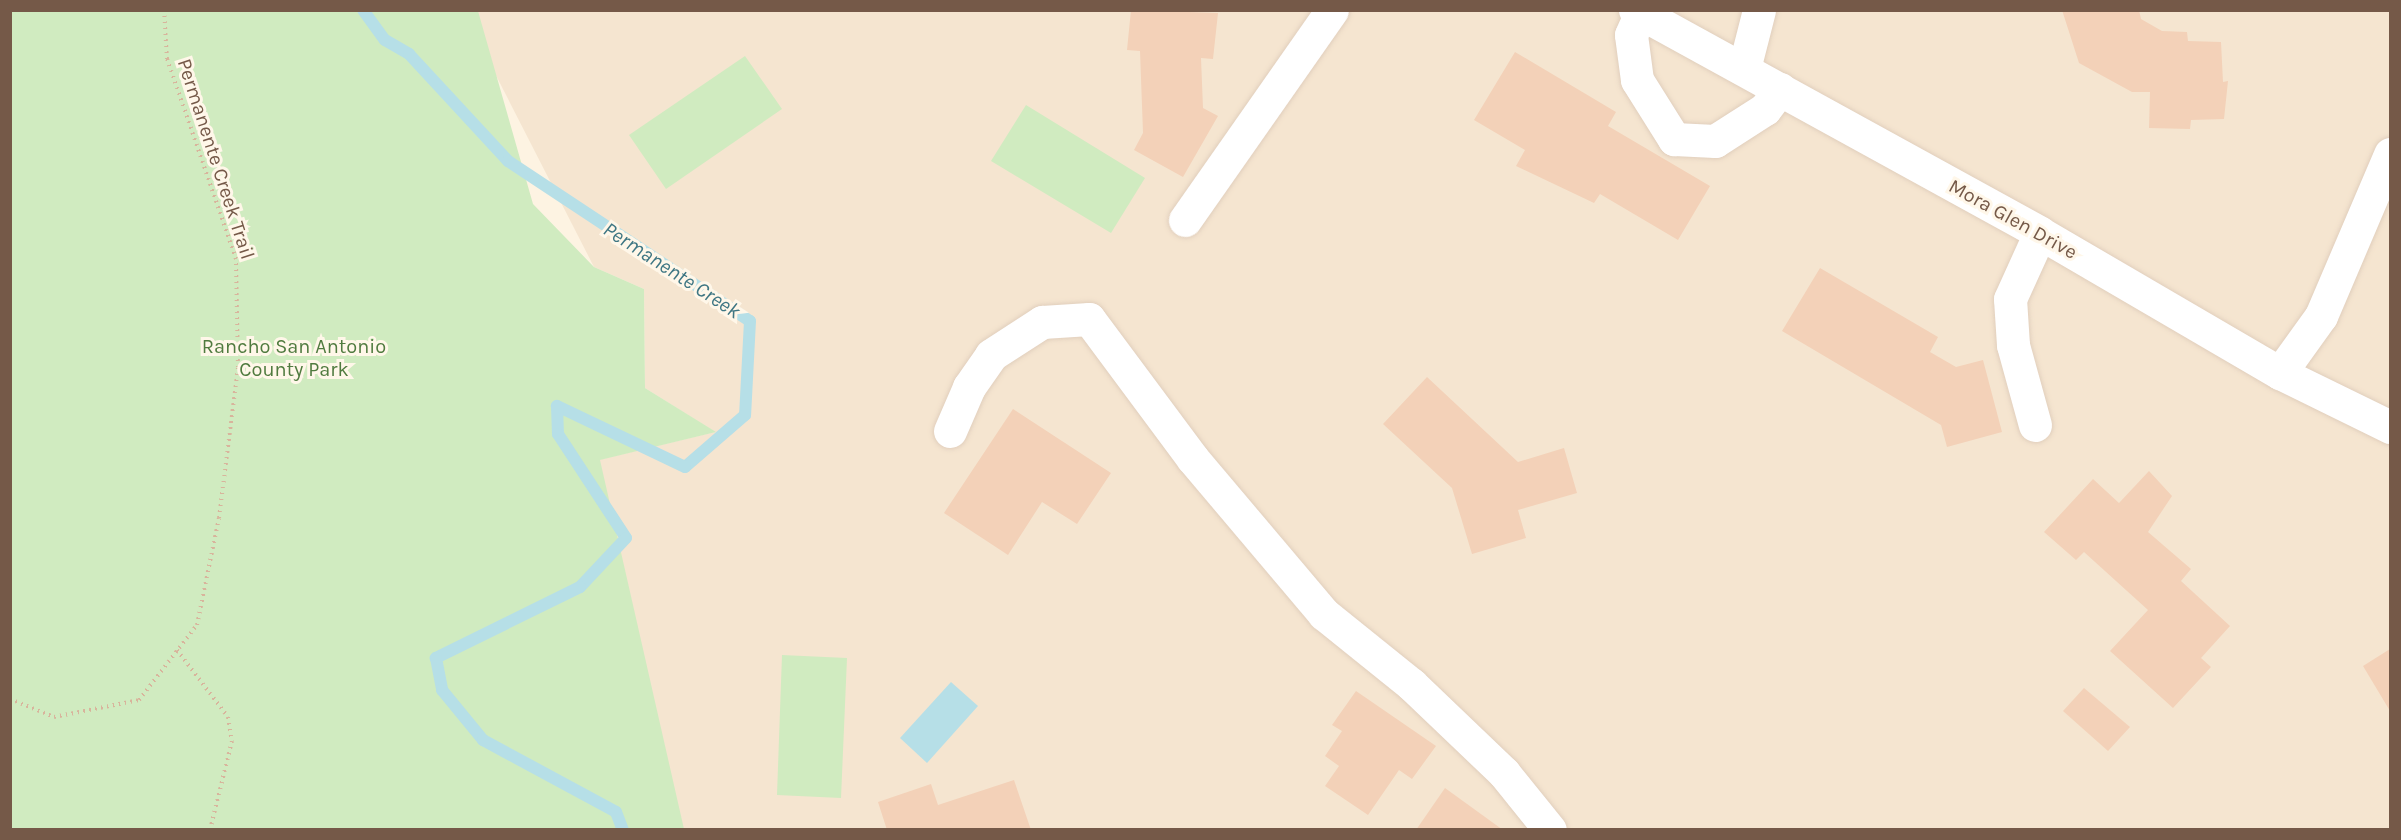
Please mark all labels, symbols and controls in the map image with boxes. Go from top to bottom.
street label: Permanente Creek Trail [172,56,260,262]
street label: Mora Glen Drive [1945,174,2081,264]
water label: Permanente Creek [599,216,745,324]
park label: Rancho San Antonio County Park [202,335,386,382]

